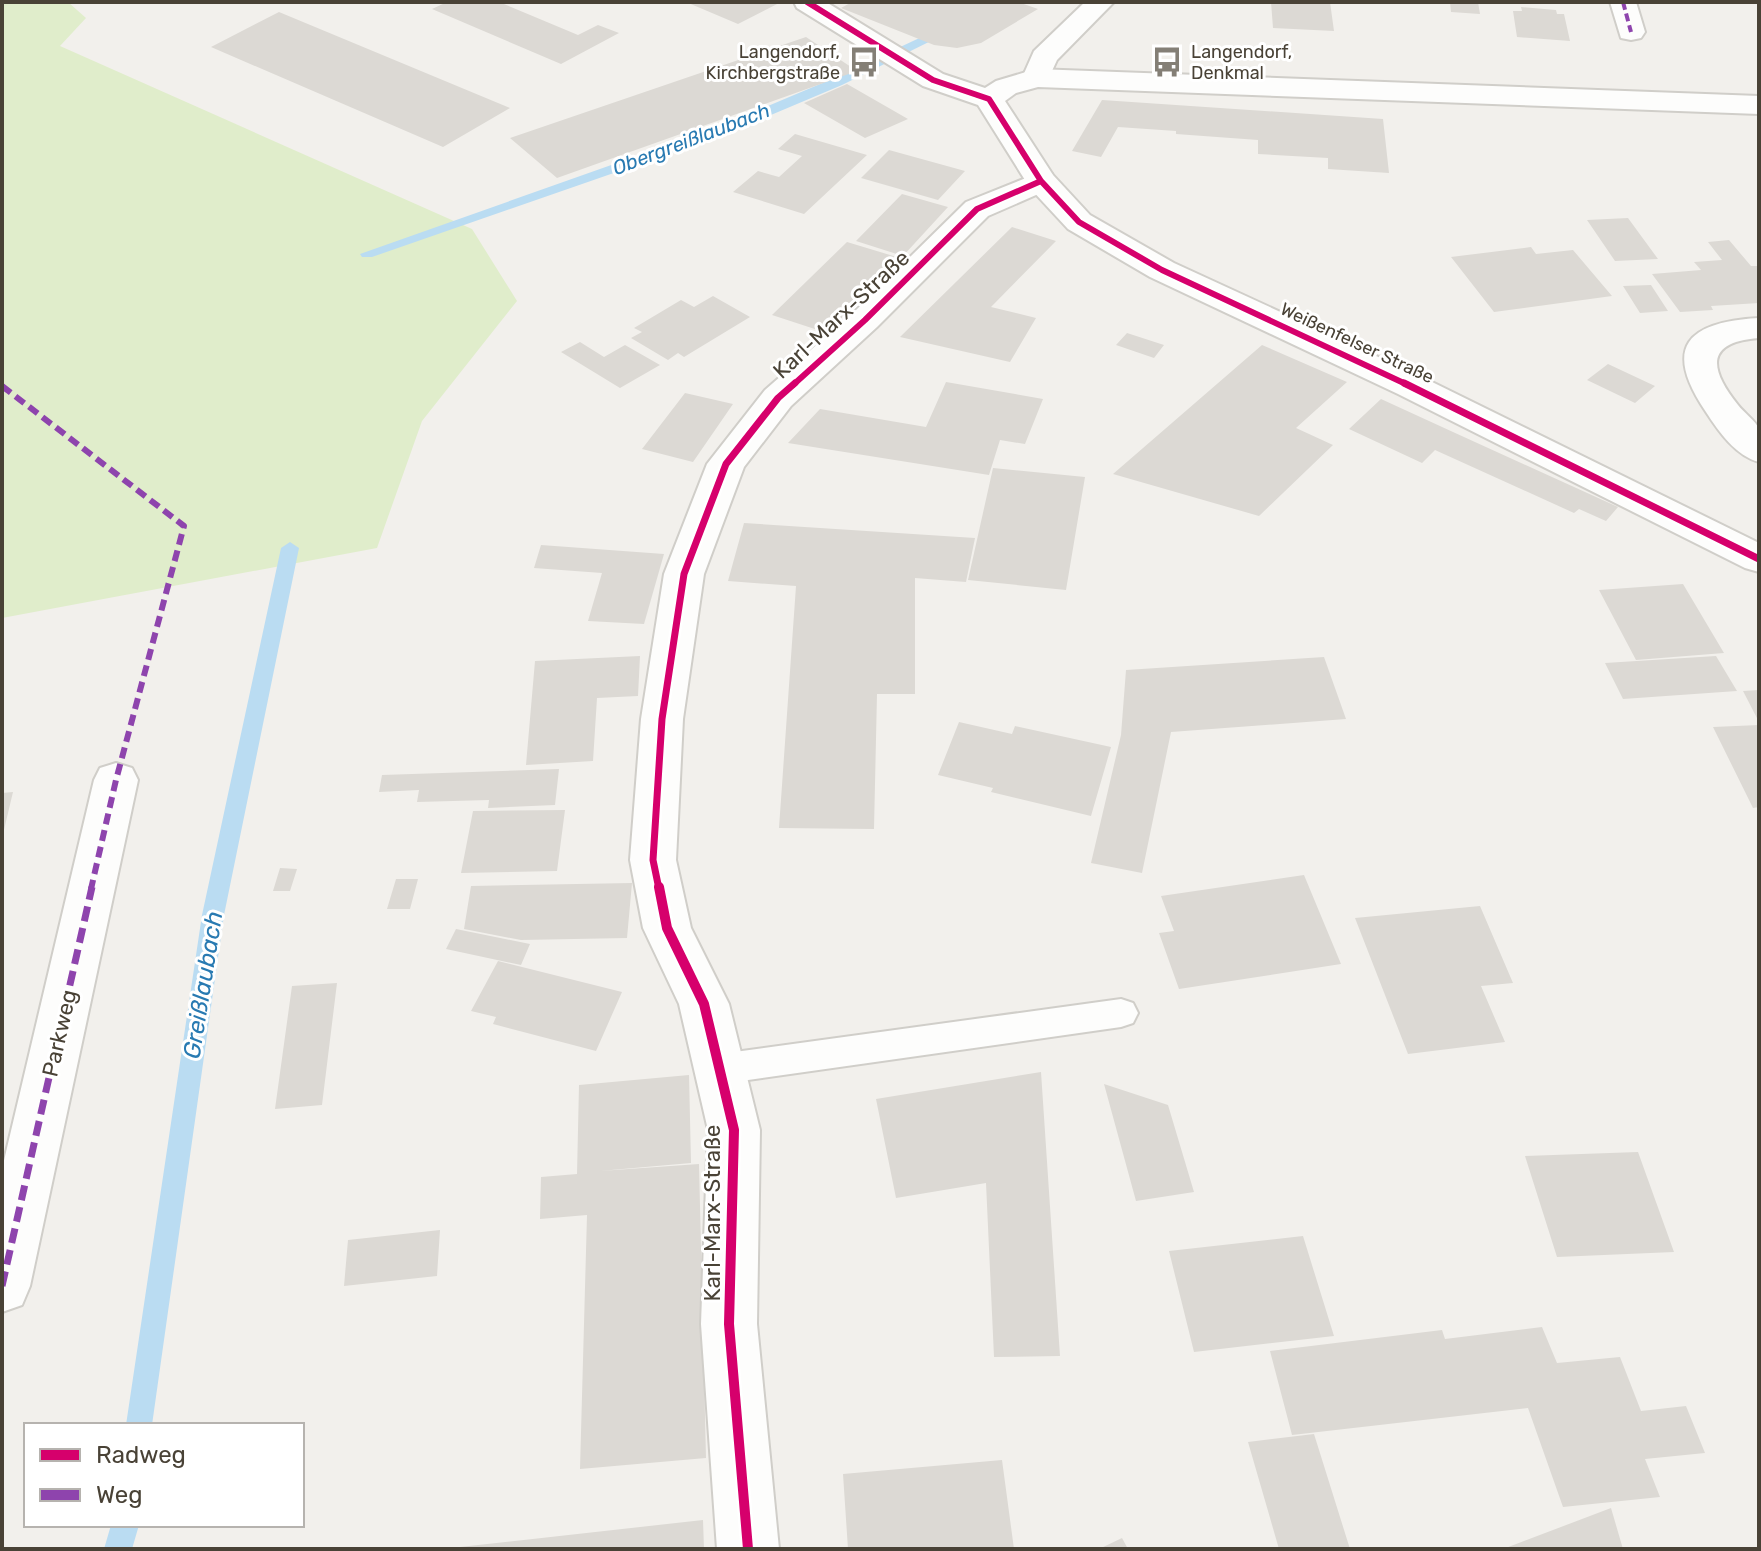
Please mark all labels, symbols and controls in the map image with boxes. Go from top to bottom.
place label: Langendorf, Kirchbergstraße [706,41,840,84]
place label: Langendorf, Denkmal [1191,41,1292,84]
bus stop icon: Langendorf, Kirchbergstraße [847,45,881,79]
bus stop icon: Langendorf, Denkmal [1150,45,1184,79]
water label: Obergreißlaubach [609,98,773,180]
street label: Karl-Marx-Straße [768,244,915,385]
street label: Weißenfelser Straße [1277,298,1437,388]
water label: Greißlaubach [177,909,229,1061]
street label: Parkweg [36,987,83,1079]
street label: Karl-Marx-Straße [699,1125,726,1301]
legend [24,1423,304,1527]
text: Radweg [96,1441,186,1469]
text: Weg [96,1481,143,1509]

